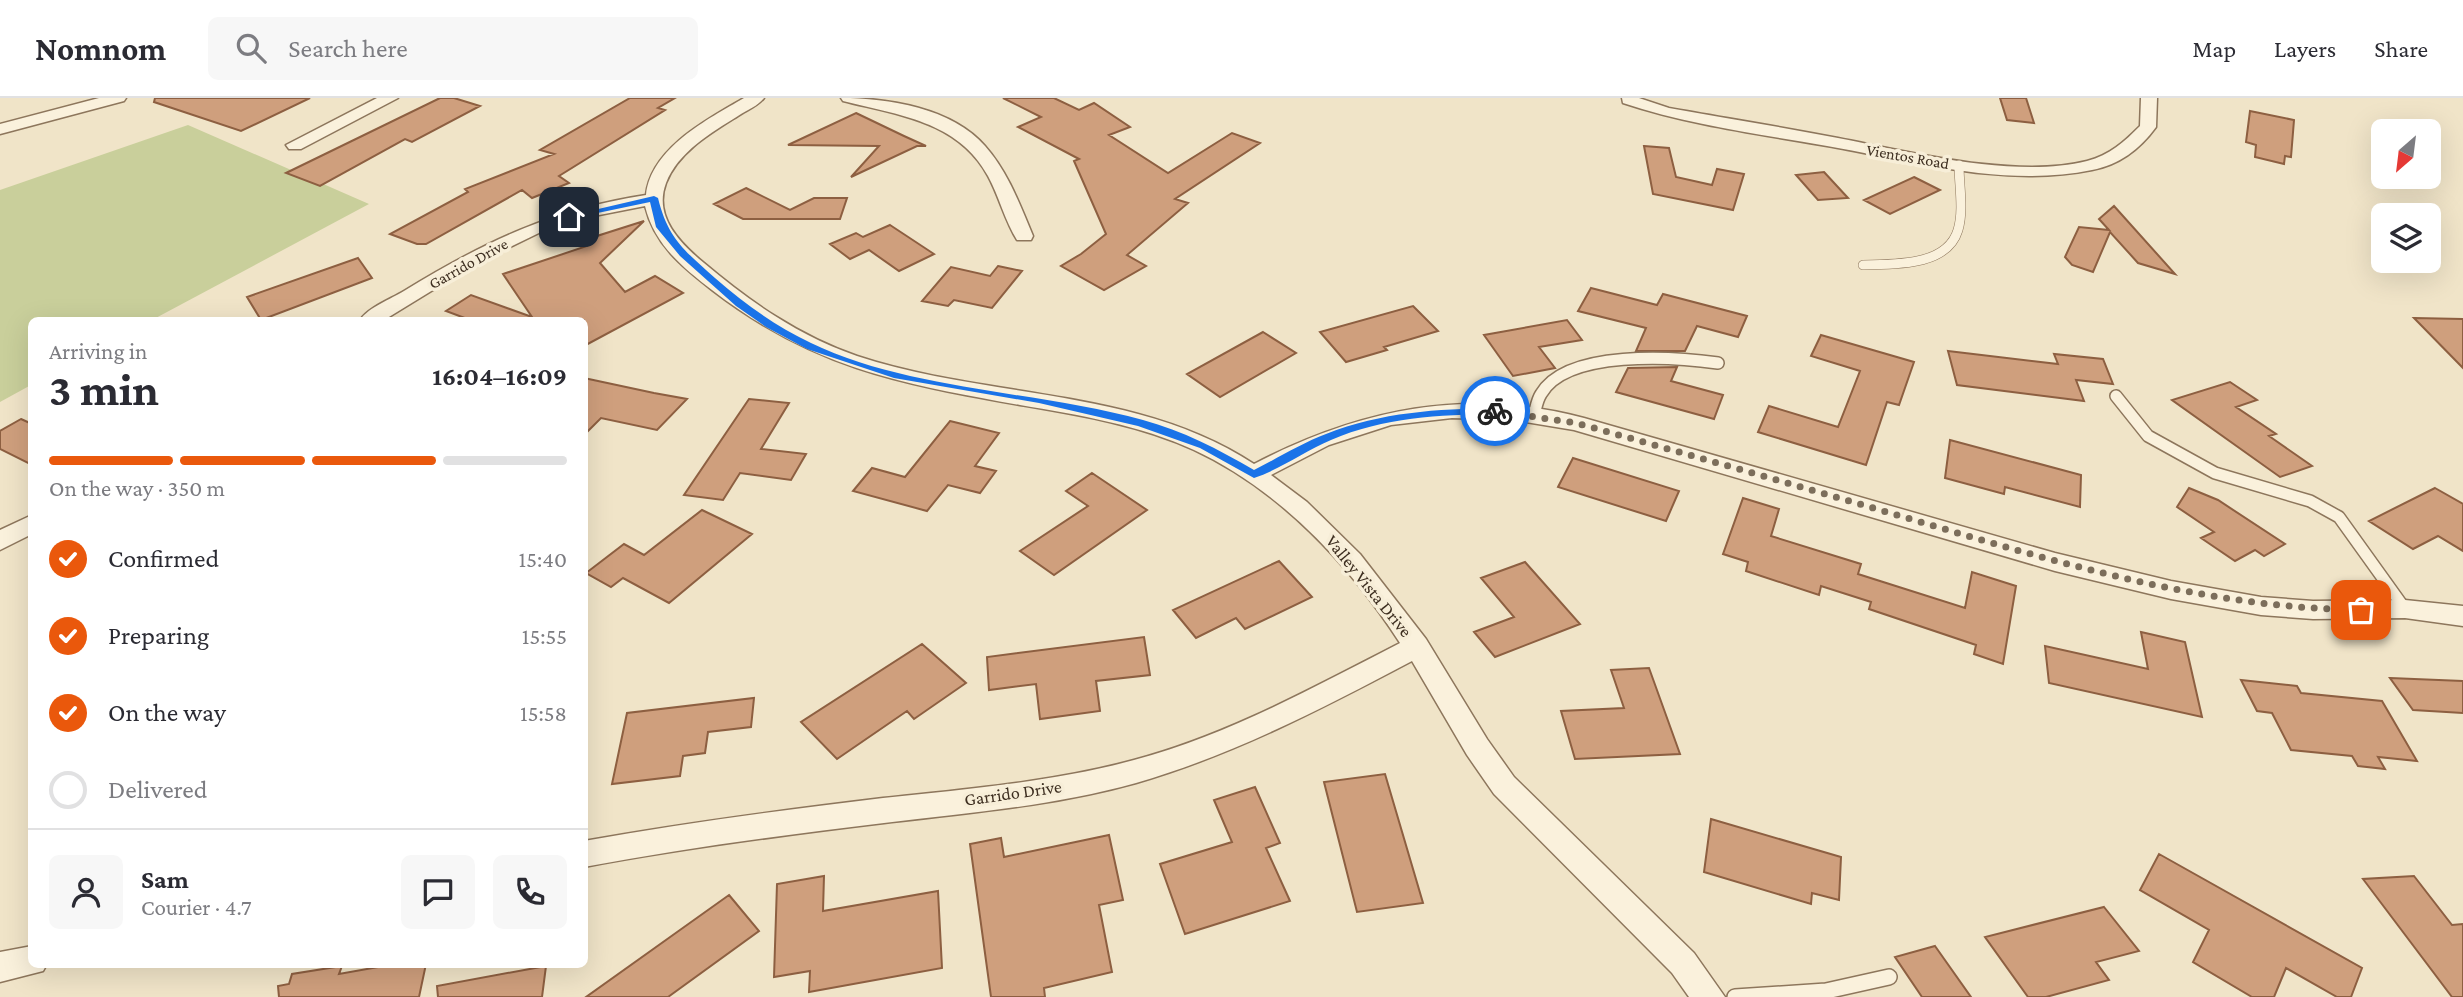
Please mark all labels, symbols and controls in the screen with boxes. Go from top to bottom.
search box [208,17,698,80]
icon: search [232,29,270,67]
text: Nomnom [35,30,166,67]
text: Search here [288,34,408,63]
text: Map [2192,35,2236,62]
text: Layers [2274,35,2336,62]
text: Share [2374,35,2428,62]
north arrow [2371,119,2441,189]
map controls [2371,119,2441,273]
street label: Vientos Road [1865,141,1951,172]
pin [539,187,599,247]
icon: home [550,198,588,236]
button: layers [2371,203,2441,273]
street label: Garrido Drive [426,235,511,292]
text: Arriving in [49,338,147,364]
text: 16:04–16:09 [432,362,567,391]
text: 3 min [49,364,159,415]
courier [1460,376,1530,446]
icon: bike [1476,392,1514,430]
text: On the way · 350 m [49,475,225,501]
street label: Valley Vista Drive [1322,531,1416,641]
icon: check [49,540,87,578]
text: Confirmed [108,544,219,573]
text: 15:40 [519,546,567,572]
pin [2331,580,2391,640]
icon: bag [2342,591,2380,629]
icon: check [49,617,87,655]
text: Preparing [108,621,209,650]
text: 15:55 [522,623,567,649]
icon: check [49,694,87,732]
text: On the way [108,698,226,727]
text: 15:58 [520,700,567,726]
text: Delivered [108,775,207,804]
street label: Garrido Drive [963,776,1063,810]
button: person [49,855,123,929]
button: chat [401,855,475,929]
button: phone [493,855,567,929]
text: Sam [141,865,189,894]
text: Courier · 4.7 [141,894,252,920]

